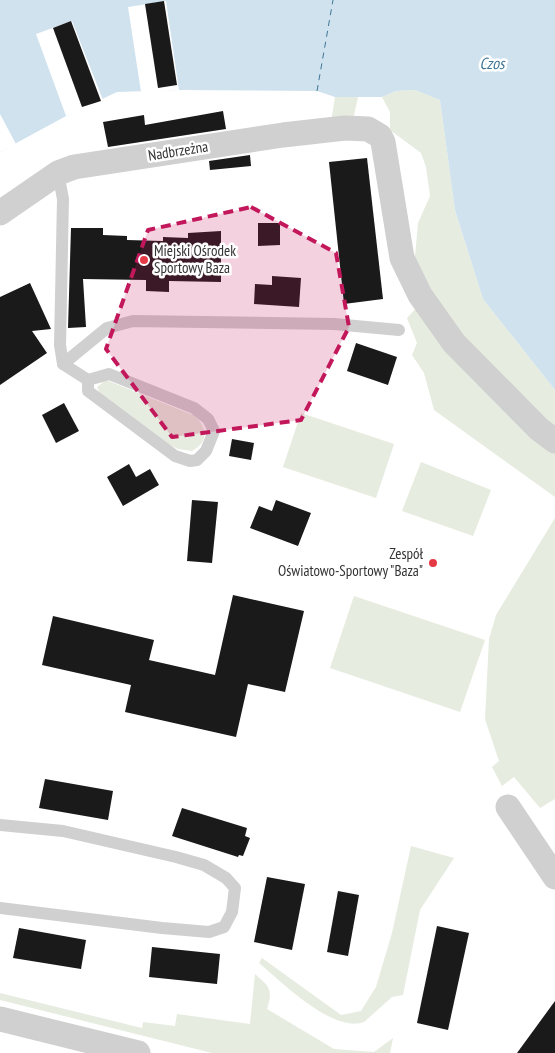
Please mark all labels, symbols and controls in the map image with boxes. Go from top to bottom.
water label: Czos [480,53,506,73]
street label: Nadbrzeżna [147,136,209,165]
place label: Miejski Ośrodek Sportowy Baza [154,241,236,277]
marker: Miejski Ośrodek Sportowy Baza [138,254,150,266]
place label: Zespół Oświatowo-Sportowy "Baza" [278,544,423,580]
marker: Zespół Oświatowo-Sportowy "Baza" [427,557,439,569]

